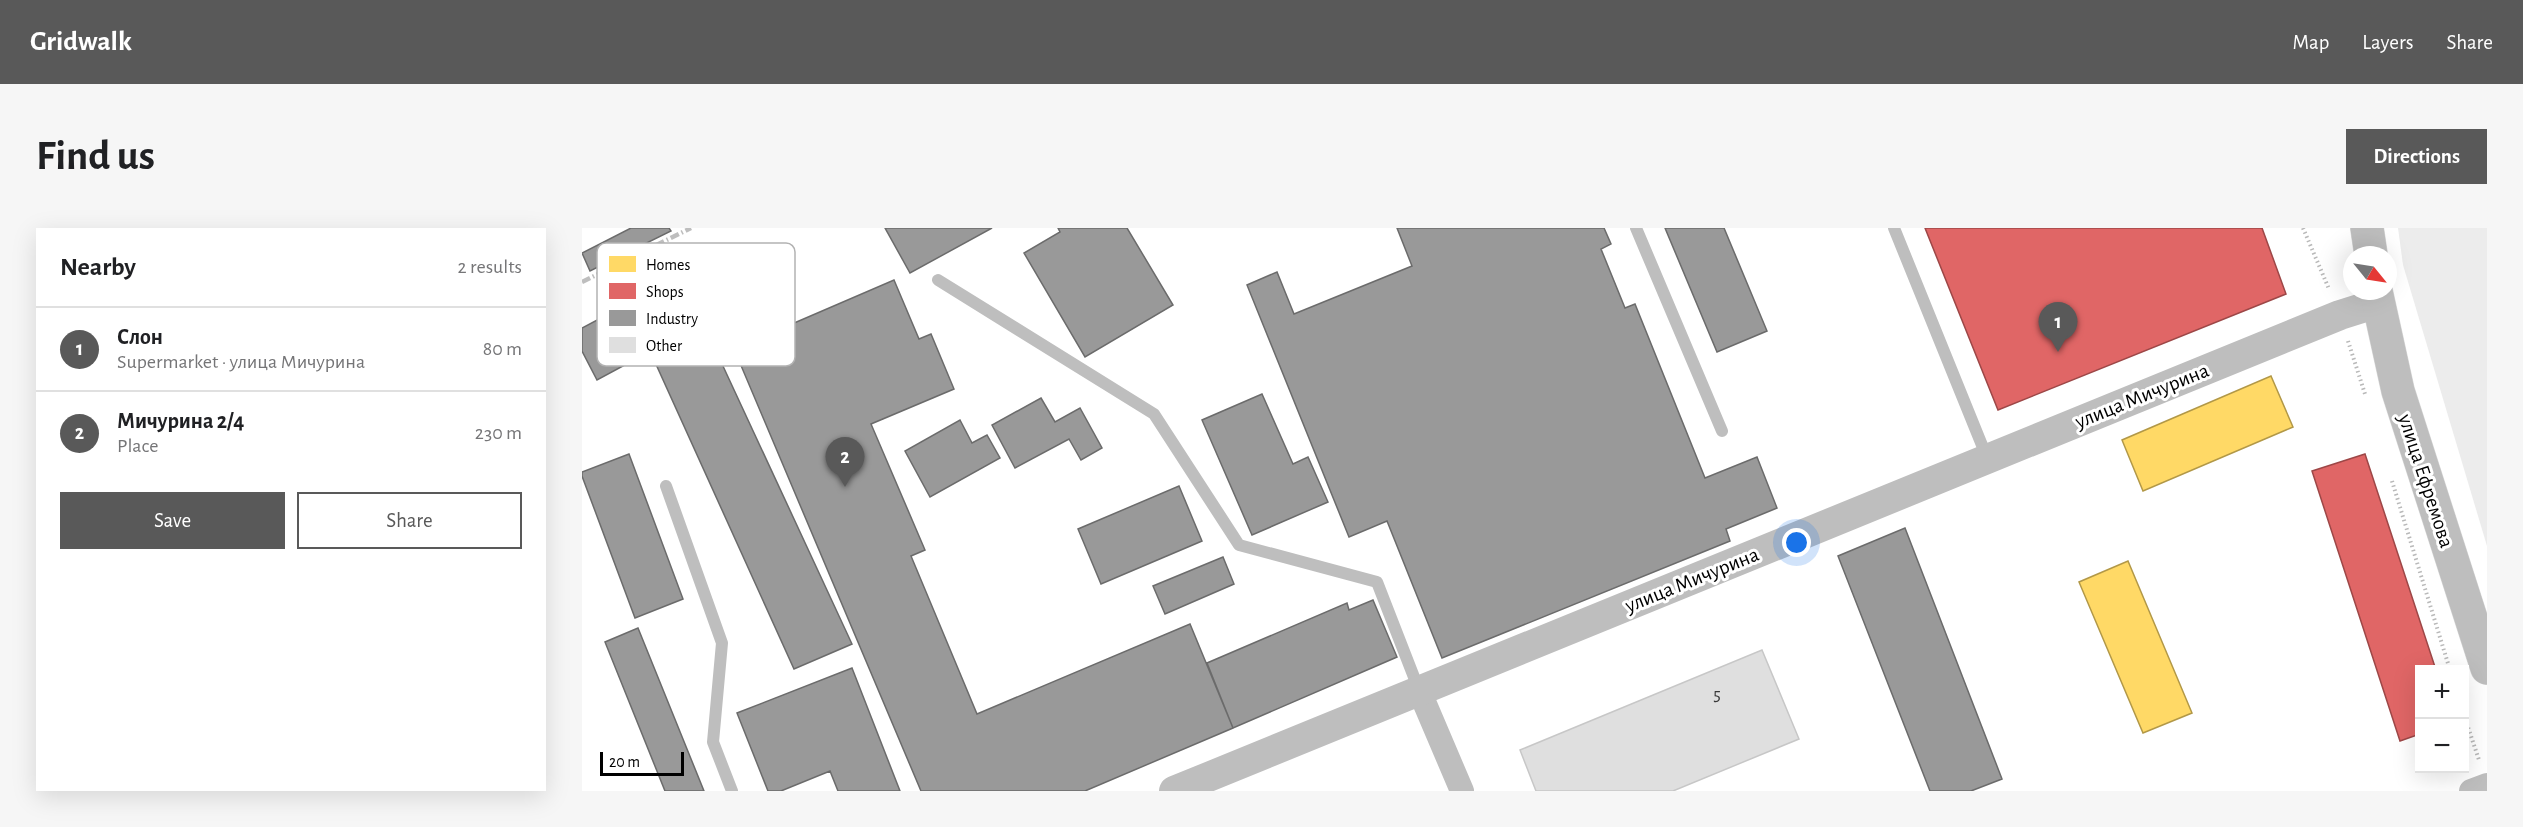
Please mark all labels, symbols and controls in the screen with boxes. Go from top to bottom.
text: Gridwalk [30,28,132,56]
text: Map [2293,32,2329,53]
text: Layers [2362,32,2413,53]
text: Share [2446,32,2493,53]
button: Directions [2346,129,2487,184]
text: Find us [36,135,155,177]
legend [597,243,795,366]
north arrow [2343,246,2397,300]
text: Nearby [60,254,136,280]
text: 2 results [458,257,522,277]
text: Homes [646,257,690,273]
text: Shops [646,284,684,300]
pin: 1 [2038,302,2078,352]
text: Industry [646,311,698,328]
text: Слон [117,326,163,348]
text: Other [646,338,683,354]
text: 1 [76,339,83,359]
text: 80 m [483,339,522,359]
text: Supermarket · улица Мичурина [117,352,365,372]
street label: улица Мичурина [2071,359,2212,433]
text: Мичурина 2/4 [117,410,244,432]
street label: улица Ефремова [2394,411,2458,551]
text: 2 [75,423,84,443]
text: 230 m [475,423,522,443]
text: Place [117,436,158,456]
pin: 2 [826,438,864,487]
button: Save [60,492,285,549]
button: Share [297,492,522,549]
your location [1782,528,1811,557]
street label: улица Мичурина [1621,543,1762,617]
map controls [2415,665,2469,773]
button: + [2415,665,2469,719]
house number: 5 [1713,686,1721,704]
button: − [2415,719,2469,773]
scale bar [600,749,684,776]
text: 20 m [609,754,640,770]

